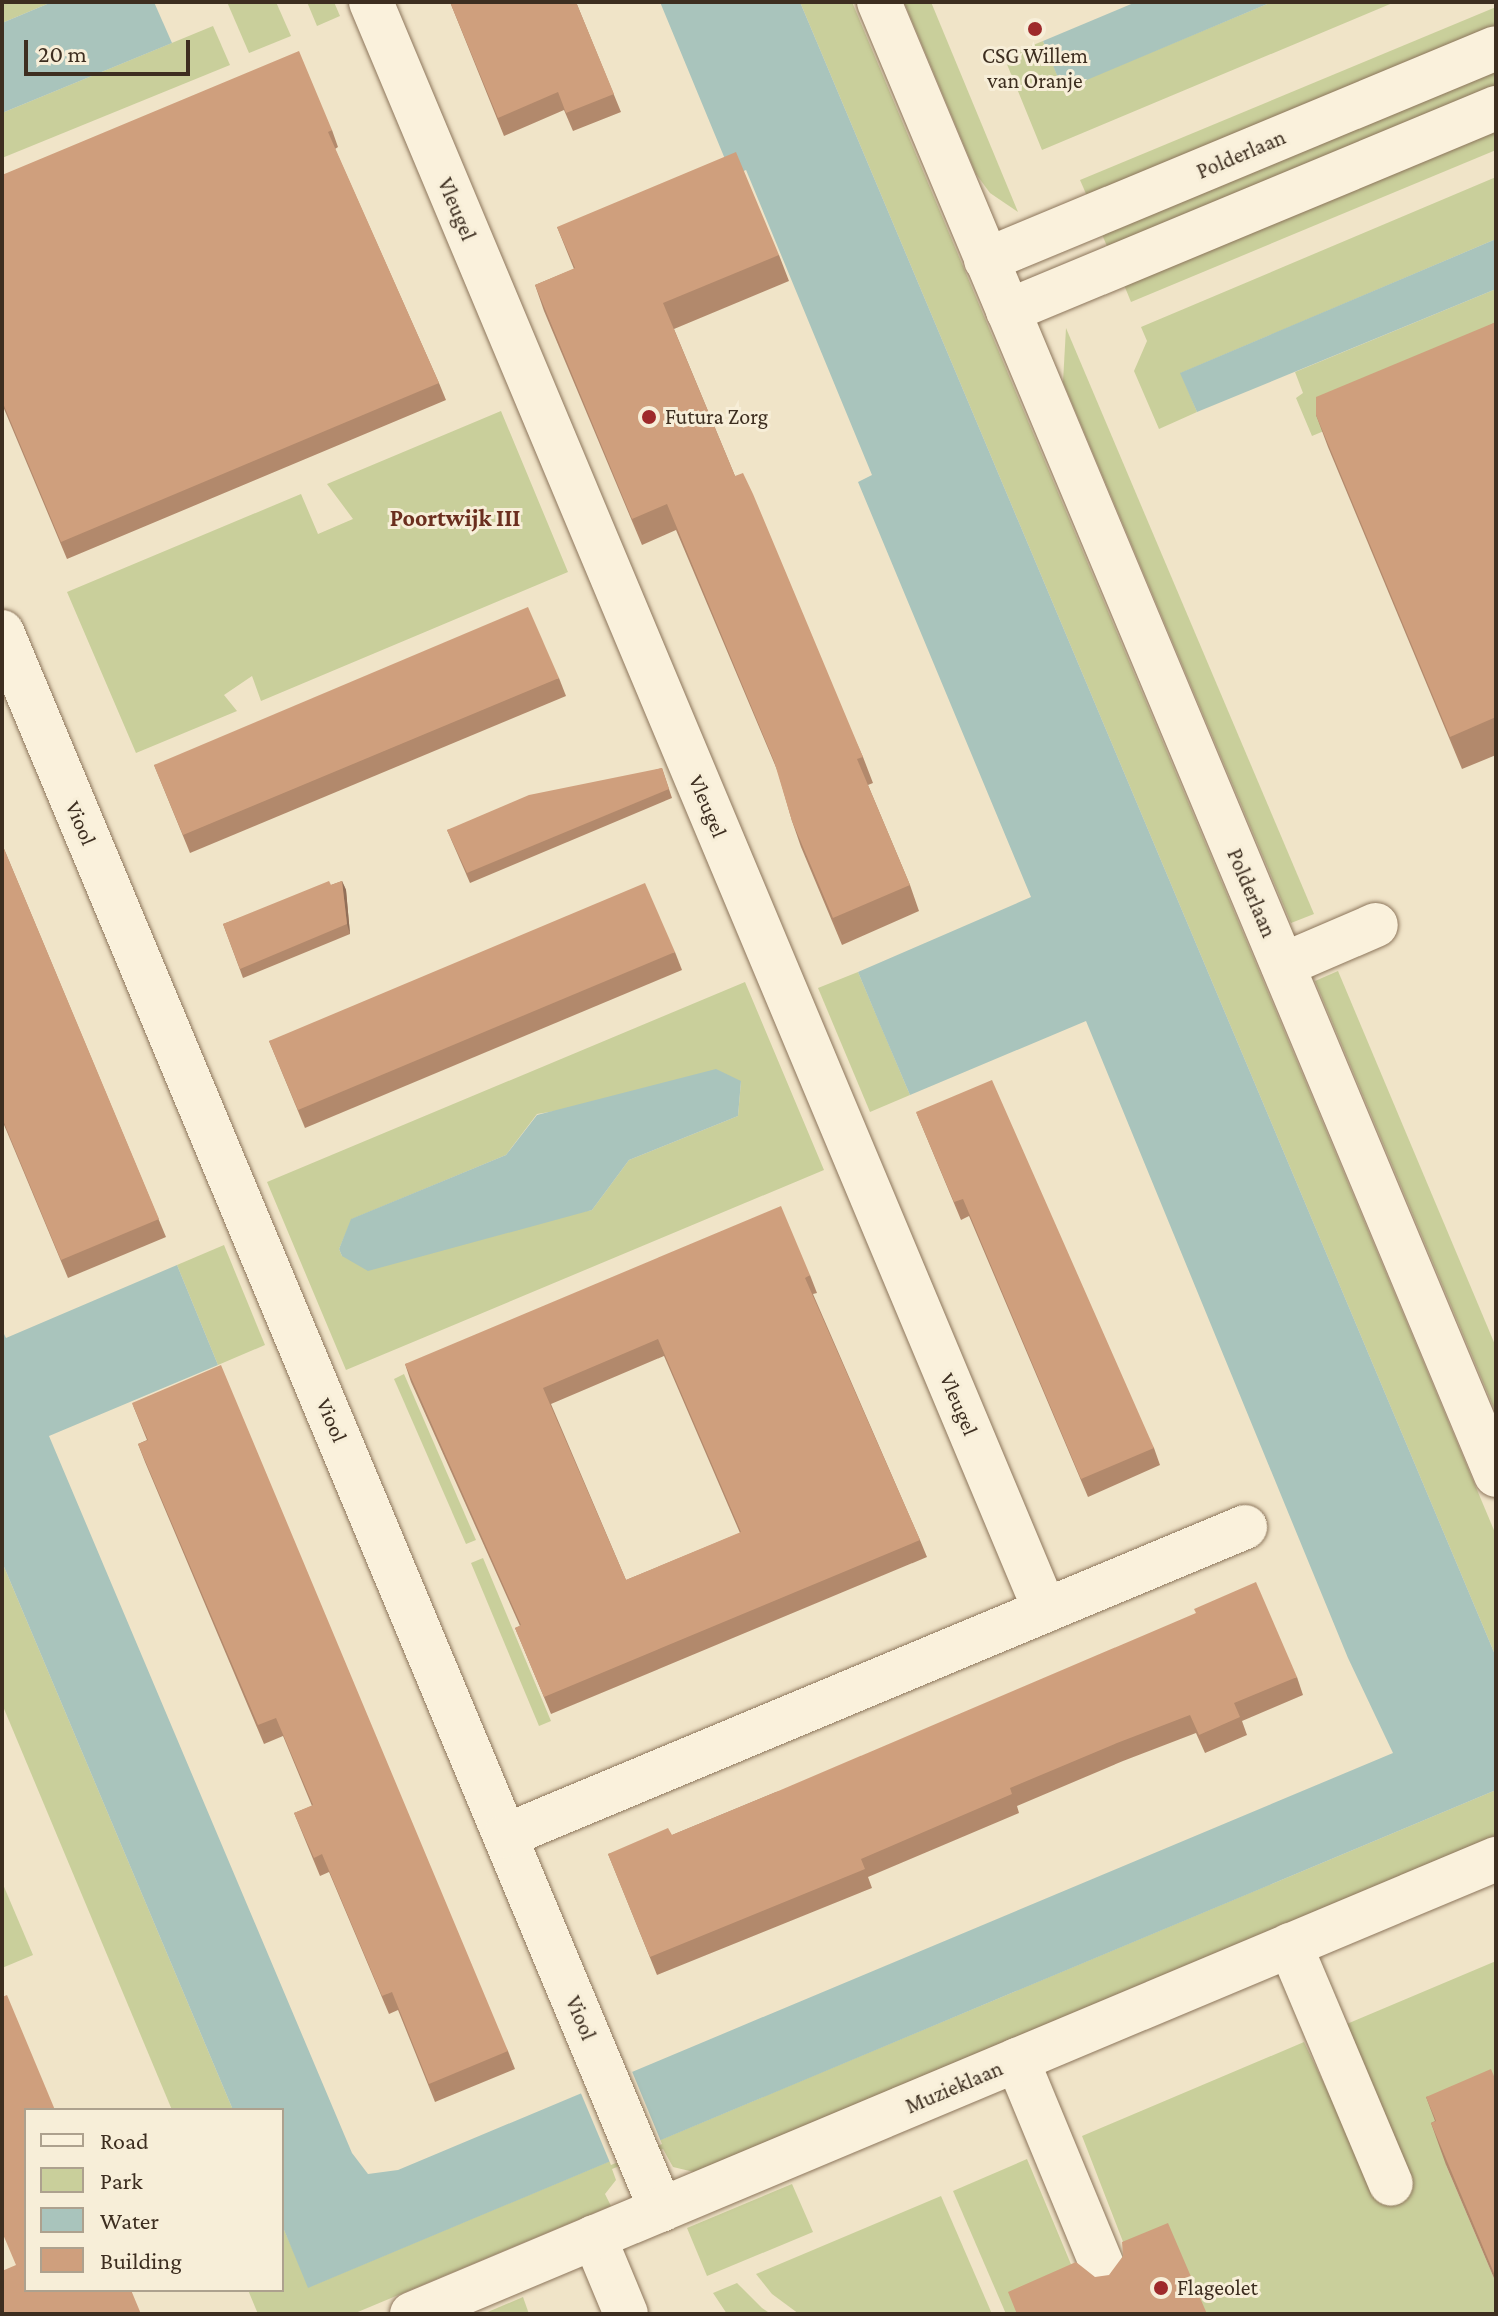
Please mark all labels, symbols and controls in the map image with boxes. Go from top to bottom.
marker: CSG Willem van Oranje [1026,20,1044,38]
scale bar [28,24,194,74]
text: 20 m [38,40,87,67]
place label: CSG Willem van Oranje [982,42,1088,94]
street label: Polderlaan [1192,123,1290,185]
street label: Vleugel [432,174,482,244]
place label: Futura Zorg [665,404,768,430]
marker: Futura Zorg [640,408,658,426]
district label: Poortwijk III [390,504,520,532]
street label: Vleugel [683,771,733,841]
street label: Viool [60,797,102,849]
street label: Polderlaan [1221,844,1283,942]
street label: Vleugel [934,1369,984,1439]
street label: Viool [311,1394,353,1446]
street label: Viool [560,1992,602,2044]
street label: Muzieklaan [901,2055,1007,2119]
legend [24,2108,284,2292]
text: Road [100,2127,149,2154]
text: Park [100,2167,143,2194]
text: Water [100,2207,159,2234]
text: Building [100,2247,182,2274]
place label: Flageolet [1177,2275,1258,2301]
marker: Flageolet [1152,2279,1170,2297]

